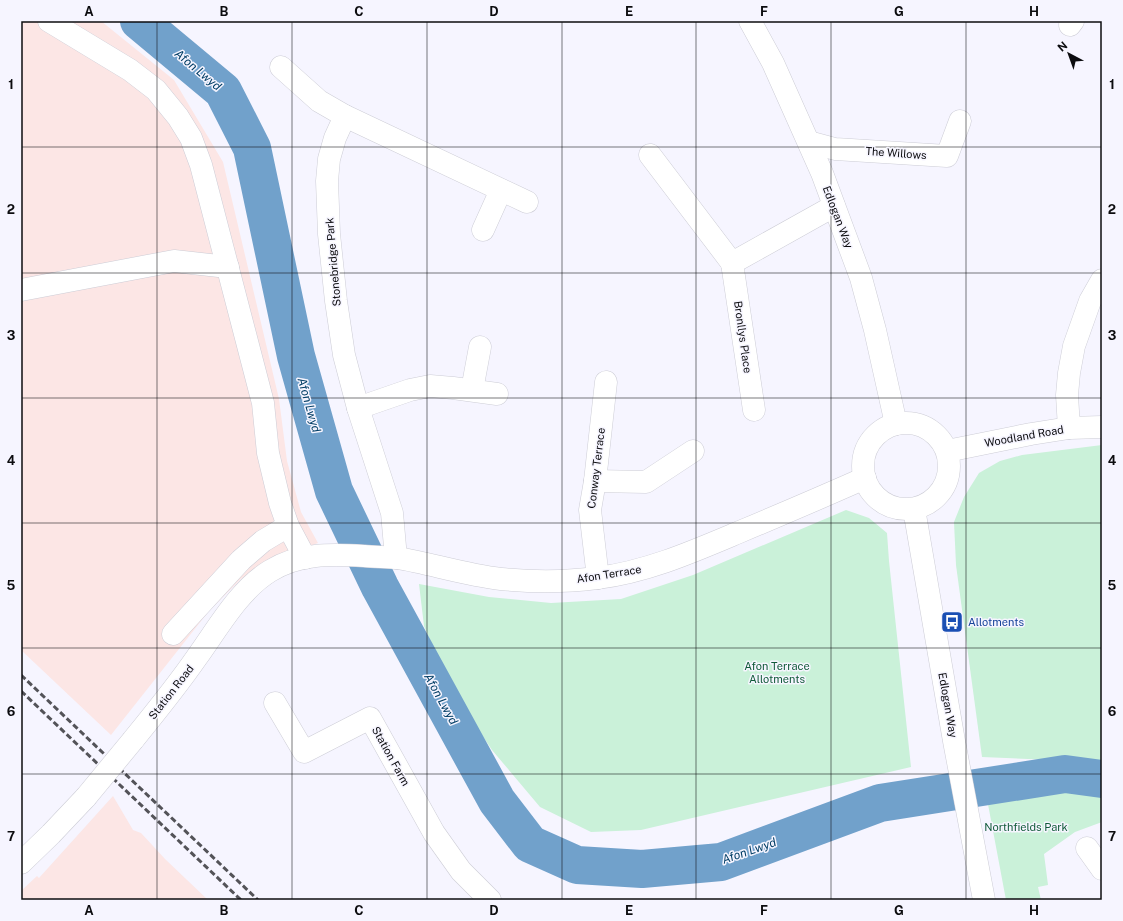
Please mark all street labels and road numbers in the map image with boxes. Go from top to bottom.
street label: The Willows [865,145,927,161]
street label: Edlogan Way [821,184,855,250]
street label: Stonebridge Park [323,217,343,307]
street label: Bronllys Place [732,300,754,374]
street label: Woodland Road [984,423,1064,449]
street label: Conway Terrace [585,427,607,509]
street label: Afon Terrace [576,563,642,585]
street label: Station Road [146,662,196,722]
street label: Edlogan Way [936,671,960,739]
street label: Station Farm [370,724,412,788]

